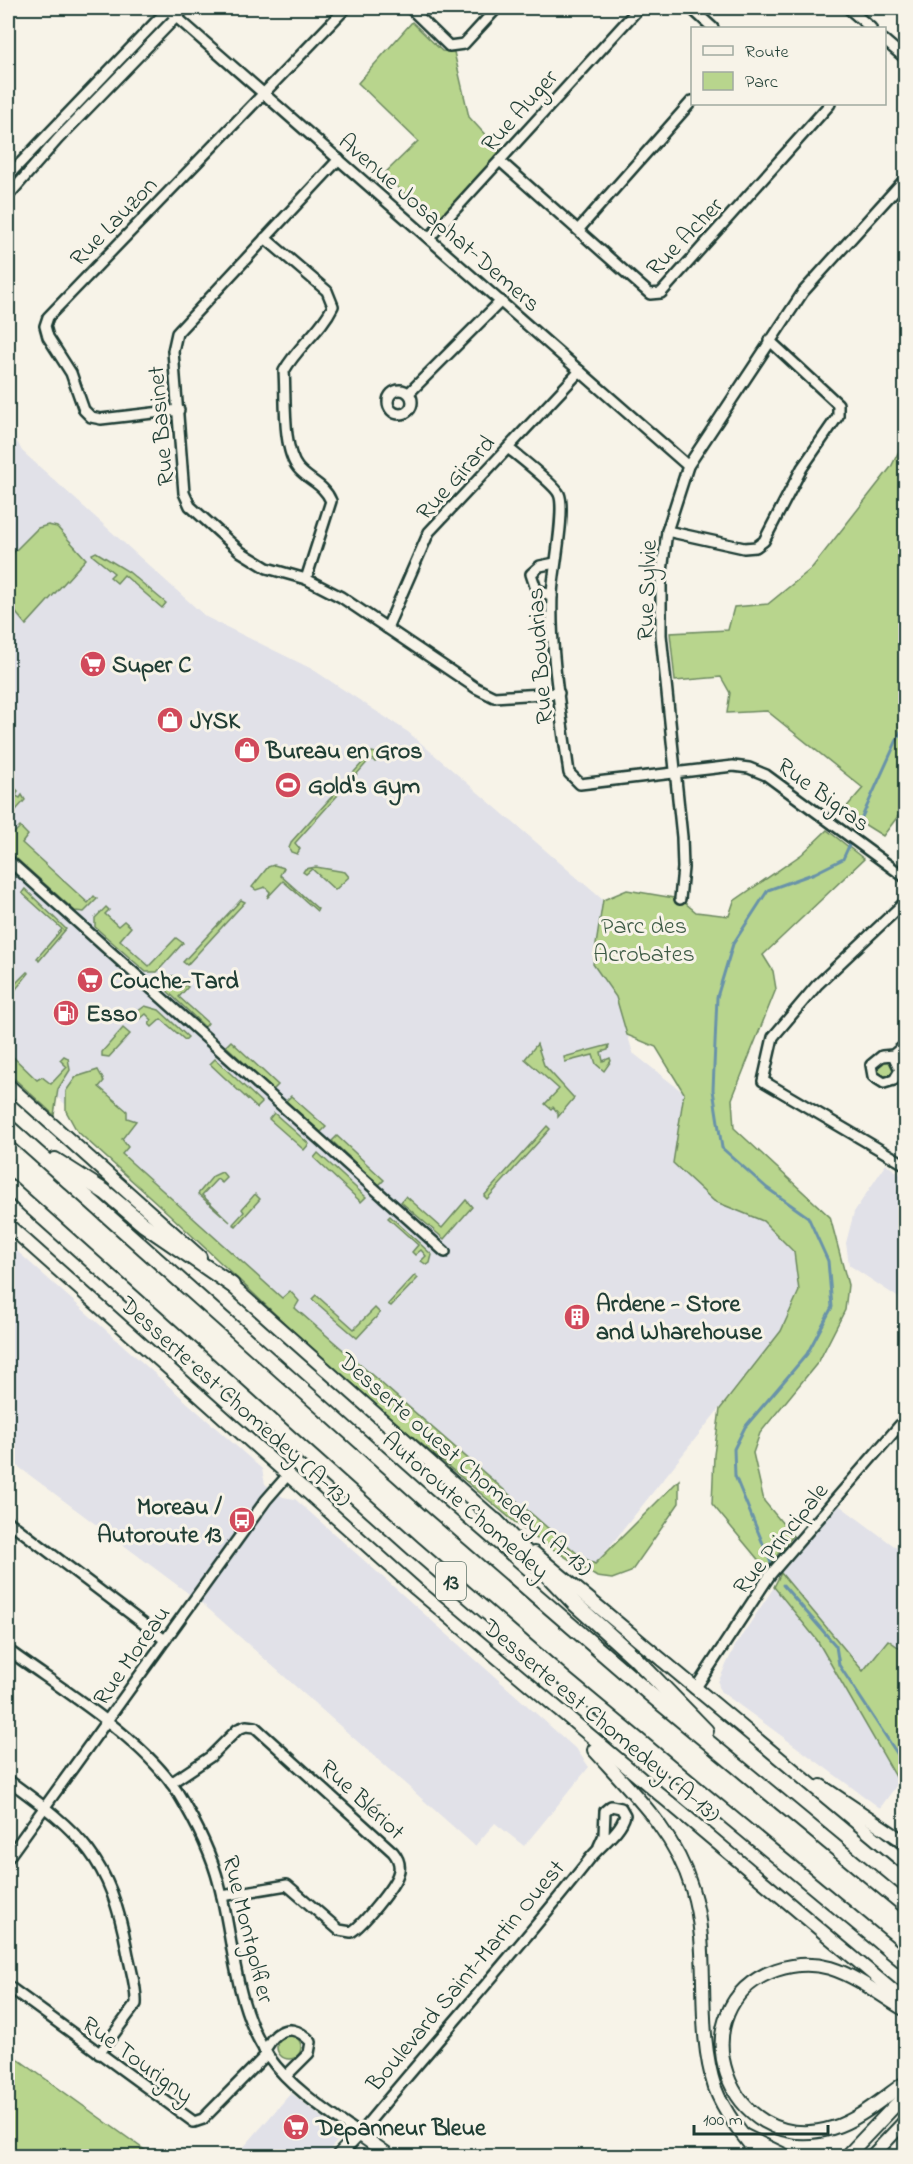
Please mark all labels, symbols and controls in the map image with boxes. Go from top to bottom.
legend [691,27,886,105]
text: Route [745,40,790,66]
street label: Rue Auger [474,62,568,161]
text: Parc [745,70,778,96]
street label: Avenue Josaphat-Demers [329,126,547,322]
street label: Rue Lauzon [63,170,167,276]
street label: Rue Acher [639,190,733,285]
street label: Rue Basinet [140,364,185,487]
street label: Rue Girard [409,428,505,529]
street label: Rue Sylvie [629,539,669,641]
street label: Rue Boudrias [519,587,564,725]
supermarket icon: Super C [78,649,108,679]
place label: Super C [112,649,192,684]
shop icon: JYSK [155,705,185,735]
place label: JYSK [190,705,241,740]
shop icon: Bureau en Gros [232,735,262,765]
place label: Bureau en Gros [265,735,422,770]
street label: Rue Bigras [769,750,876,842]
sports icon: Gold's Gym [273,770,303,800]
place label: Gold's Gym [308,770,420,806]
park label: Parc des Acrobates [593,910,695,973]
supermarket icon: Couche-Tard [75,965,105,995]
place label: Couche-Tard [110,965,239,1000]
fuel station icon: Esso [51,998,81,1028]
place label: Esso [86,998,137,1033]
street label: Desserte est Chomedey (A-13) [109,1288,358,1517]
place label: Ardene - Store and Wharehouse [596,1288,763,1351]
building icon: Ardene - Store and Wharehouse [562,1302,592,1332]
street label: Desserte ouest Chomedey (A-13) [328,1345,599,1587]
street label: Autoroute Chomedey [372,1424,556,1590]
street label: Rue Principale [726,1476,838,1603]
place label: Moreau / Autoroute 13 [97,1491,223,1554]
bus stop icon: Moreau / Autoroute 13 [227,1505,257,1535]
road number: 13 [436,1562,466,1600]
street label: Rue Moreau [86,1599,181,1714]
street label: Desserte est Chomedey (A-13) [472,1611,727,1833]
street label: Rue Blériot [311,1752,412,1850]
street label: Rue Montgolfier [211,1852,282,2008]
street label: Boulevard Saint-Martin Ouest [359,1853,575,2101]
street label: Rue Tourigny [73,2009,200,2114]
scale bar [694,2098,828,2136]
text: 100 m [703,2108,743,2134]
supermarket icon: Depanneur Bleue [281,2112,311,2142]
place label: Depanneur Bleue [315,2112,487,2147]

